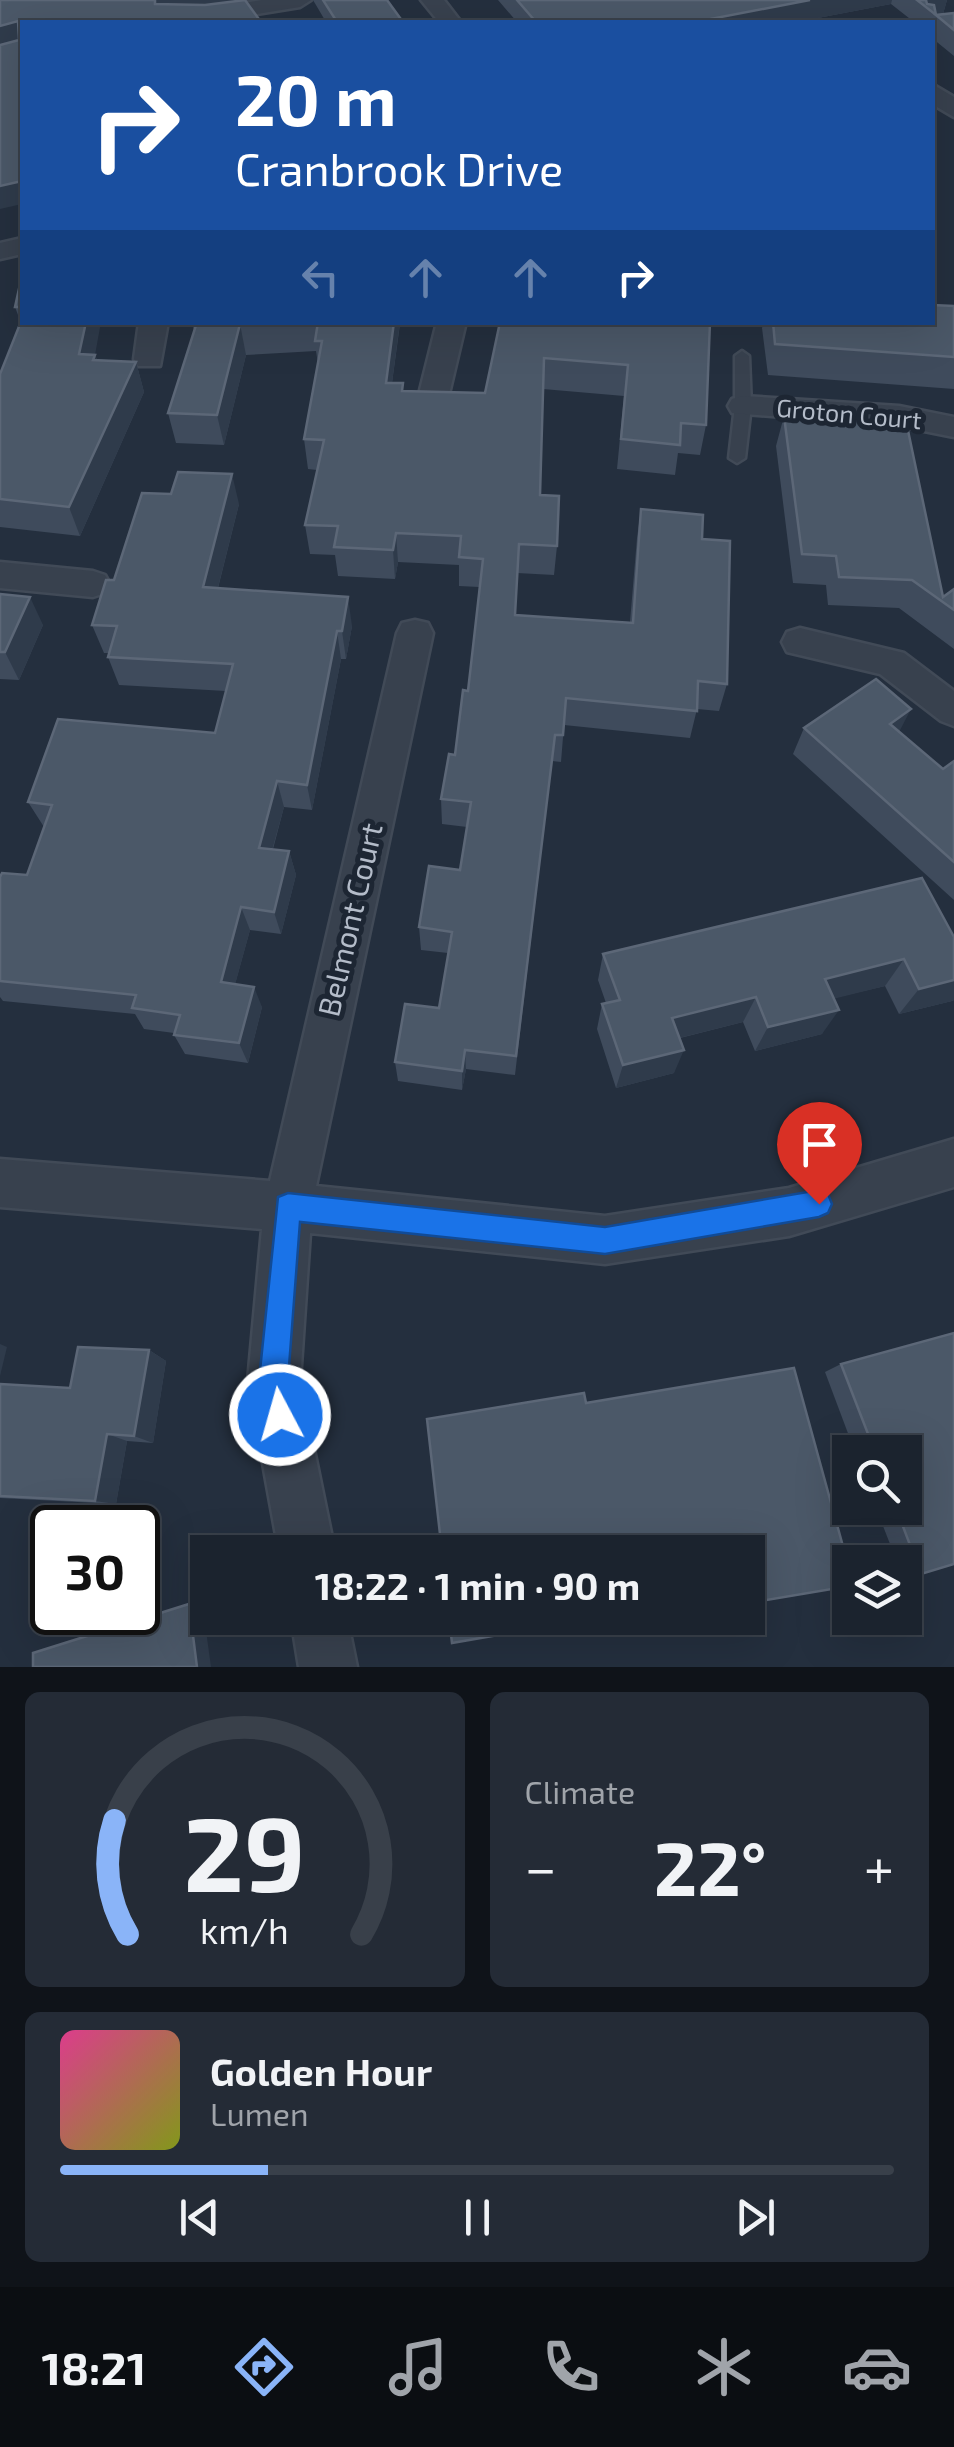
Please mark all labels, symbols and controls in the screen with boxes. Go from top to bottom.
text: 20 m [235,56,397,140]
icon: right [70,60,200,190]
text: Cranbrook Drive [235,141,563,195]
icon: left [293,250,348,305]
icon: ahead [398,250,453,305]
icon: ahead [503,250,558,305]
icon: right [608,250,663,305]
street label: Groton Court [775,392,923,434]
street label: Belmont Court [309,819,389,1020]
pin [777,1102,862,1205]
icon: arrive [792,1117,847,1172]
position arrow [228,1363,332,1467]
map controls [832,1435,922,1635]
button: search [832,1435,922,1525]
speed limit sign: 30 [30,1505,160,1635]
button: layers [832,1545,922,1635]
text: 18:22 · 1 min · 90 m [315,1562,640,1608]
text: Climate [525,1772,635,1810]
text: 29 [184,1788,306,1913]
text: 22° [654,1821,767,1911]
text: − [525,1833,557,1899]
text: + [864,1833,894,1899]
text: km/h [200,1908,289,1951]
text: Golden Hour [210,2048,432,2094]
text: Lumen [210,2094,309,2132]
icon: previous [172,2190,227,2245]
icon: pause [450,2190,505,2245]
icon: next [728,2190,783,2245]
icon: directions [229,2332,299,2402]
icon: music [383,2332,453,2402]
icon: phone [536,2332,606,2402]
icon: climate [689,2332,759,2402]
icon: car [842,2332,912,2402]
text: 18:21 [42,2340,146,2394]

